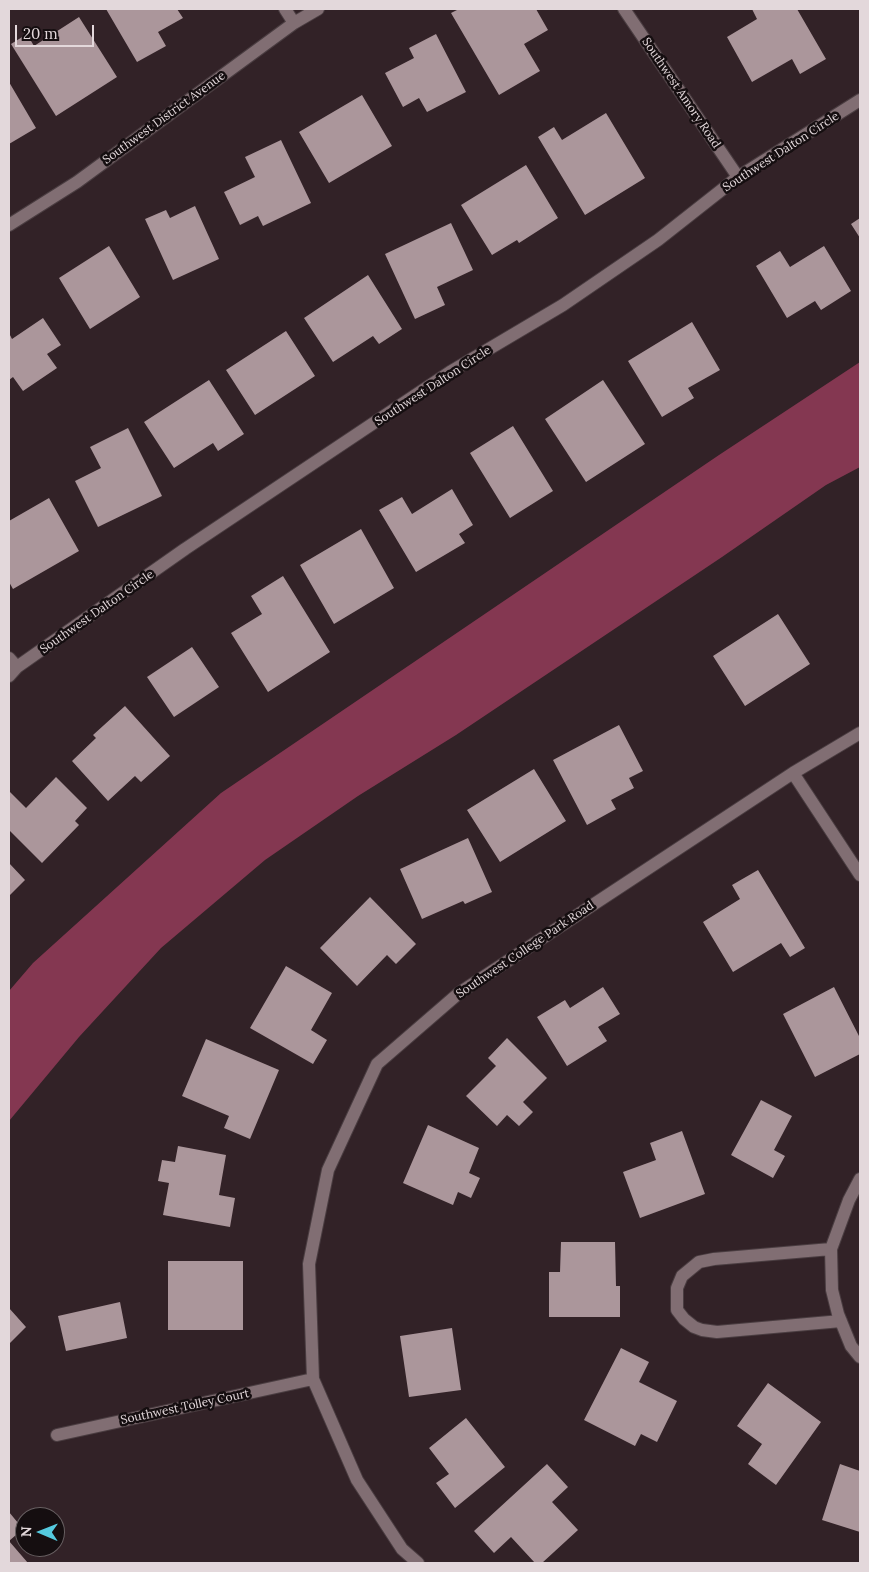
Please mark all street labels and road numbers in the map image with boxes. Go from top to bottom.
street label: Southwest Amory Road [639,35,723,151]
street label: Southwest District Avenue [100,69,228,167]
street label: Southwest Dalton Circle [720,109,842,195]
street label: Southwest Dalton Circle [372,343,494,429]
street label: Southwest Dalton Circle [37,567,157,657]
street label: Southwest College Park Road [454,899,596,1001]
street label: Southwest Tolley Court [119,1386,251,1428]

